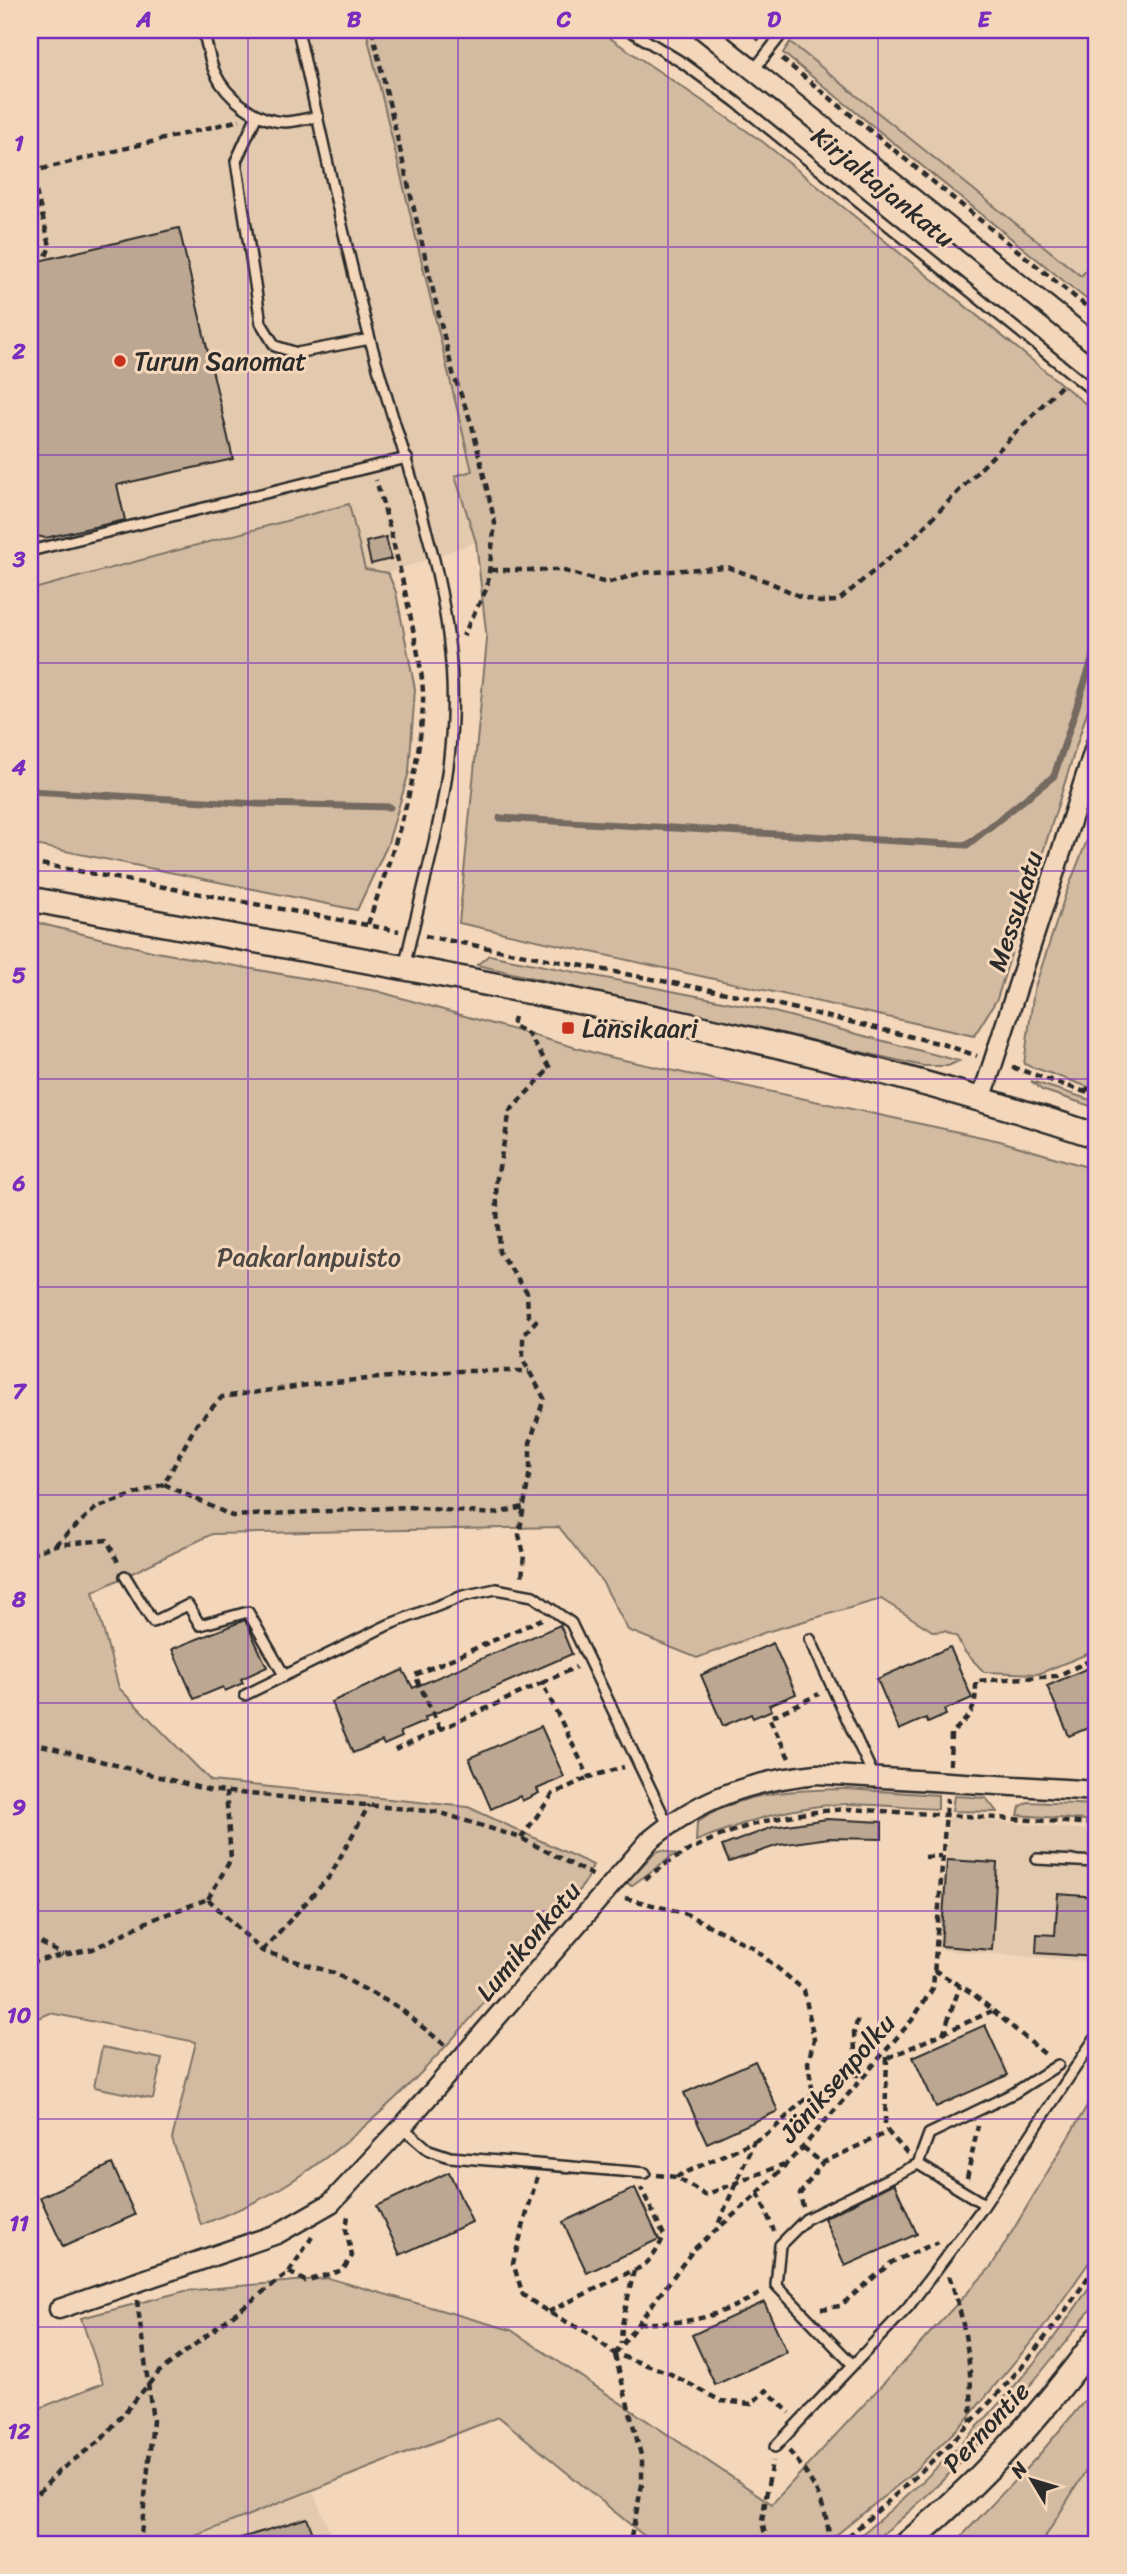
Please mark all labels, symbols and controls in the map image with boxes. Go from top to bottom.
text: A [135,0,152,40]
text: B [347,0,362,40]
text: C [556,0,572,40]
text: D [767,0,782,40]
text: E [978,0,993,40]
street label: Kirjaltajankatu [801,114,965,260]
text: 1 [14,123,24,164]
text: 2 [11,331,26,372]
place label: Turun Sanomat [134,338,307,384]
marker: Turun Sanomat [112,353,128,369]
text: 3 [12,539,26,580]
text: 4 [11,747,27,788]
street label: Messukatu [974,845,1056,977]
text: 5 [12,955,26,996]
place label: Länsikaari [582,1005,699,1051]
marker: Länsikaari [560,1020,576,1036]
text: 6 [11,1163,26,1204]
park label: Paakarlanpuisto [217,1234,401,1280]
text: 7 [12,1371,27,1412]
text: 8 [11,1579,26,1620]
text: 9 [12,1787,26,1828]
street label: Lumikonkatu [463,1870,593,2012]
text: 10 [7,1995,32,2036]
street label: Jäniksenpolku [766,2002,907,2154]
text: 11 [9,2203,29,2244]
street label: Pernontie [931,2370,1041,2484]
text: 12 [7,2411,31,2452]
north arrow [998,2444,1068,2514]
text: N [1001,2454,1037,2486]

